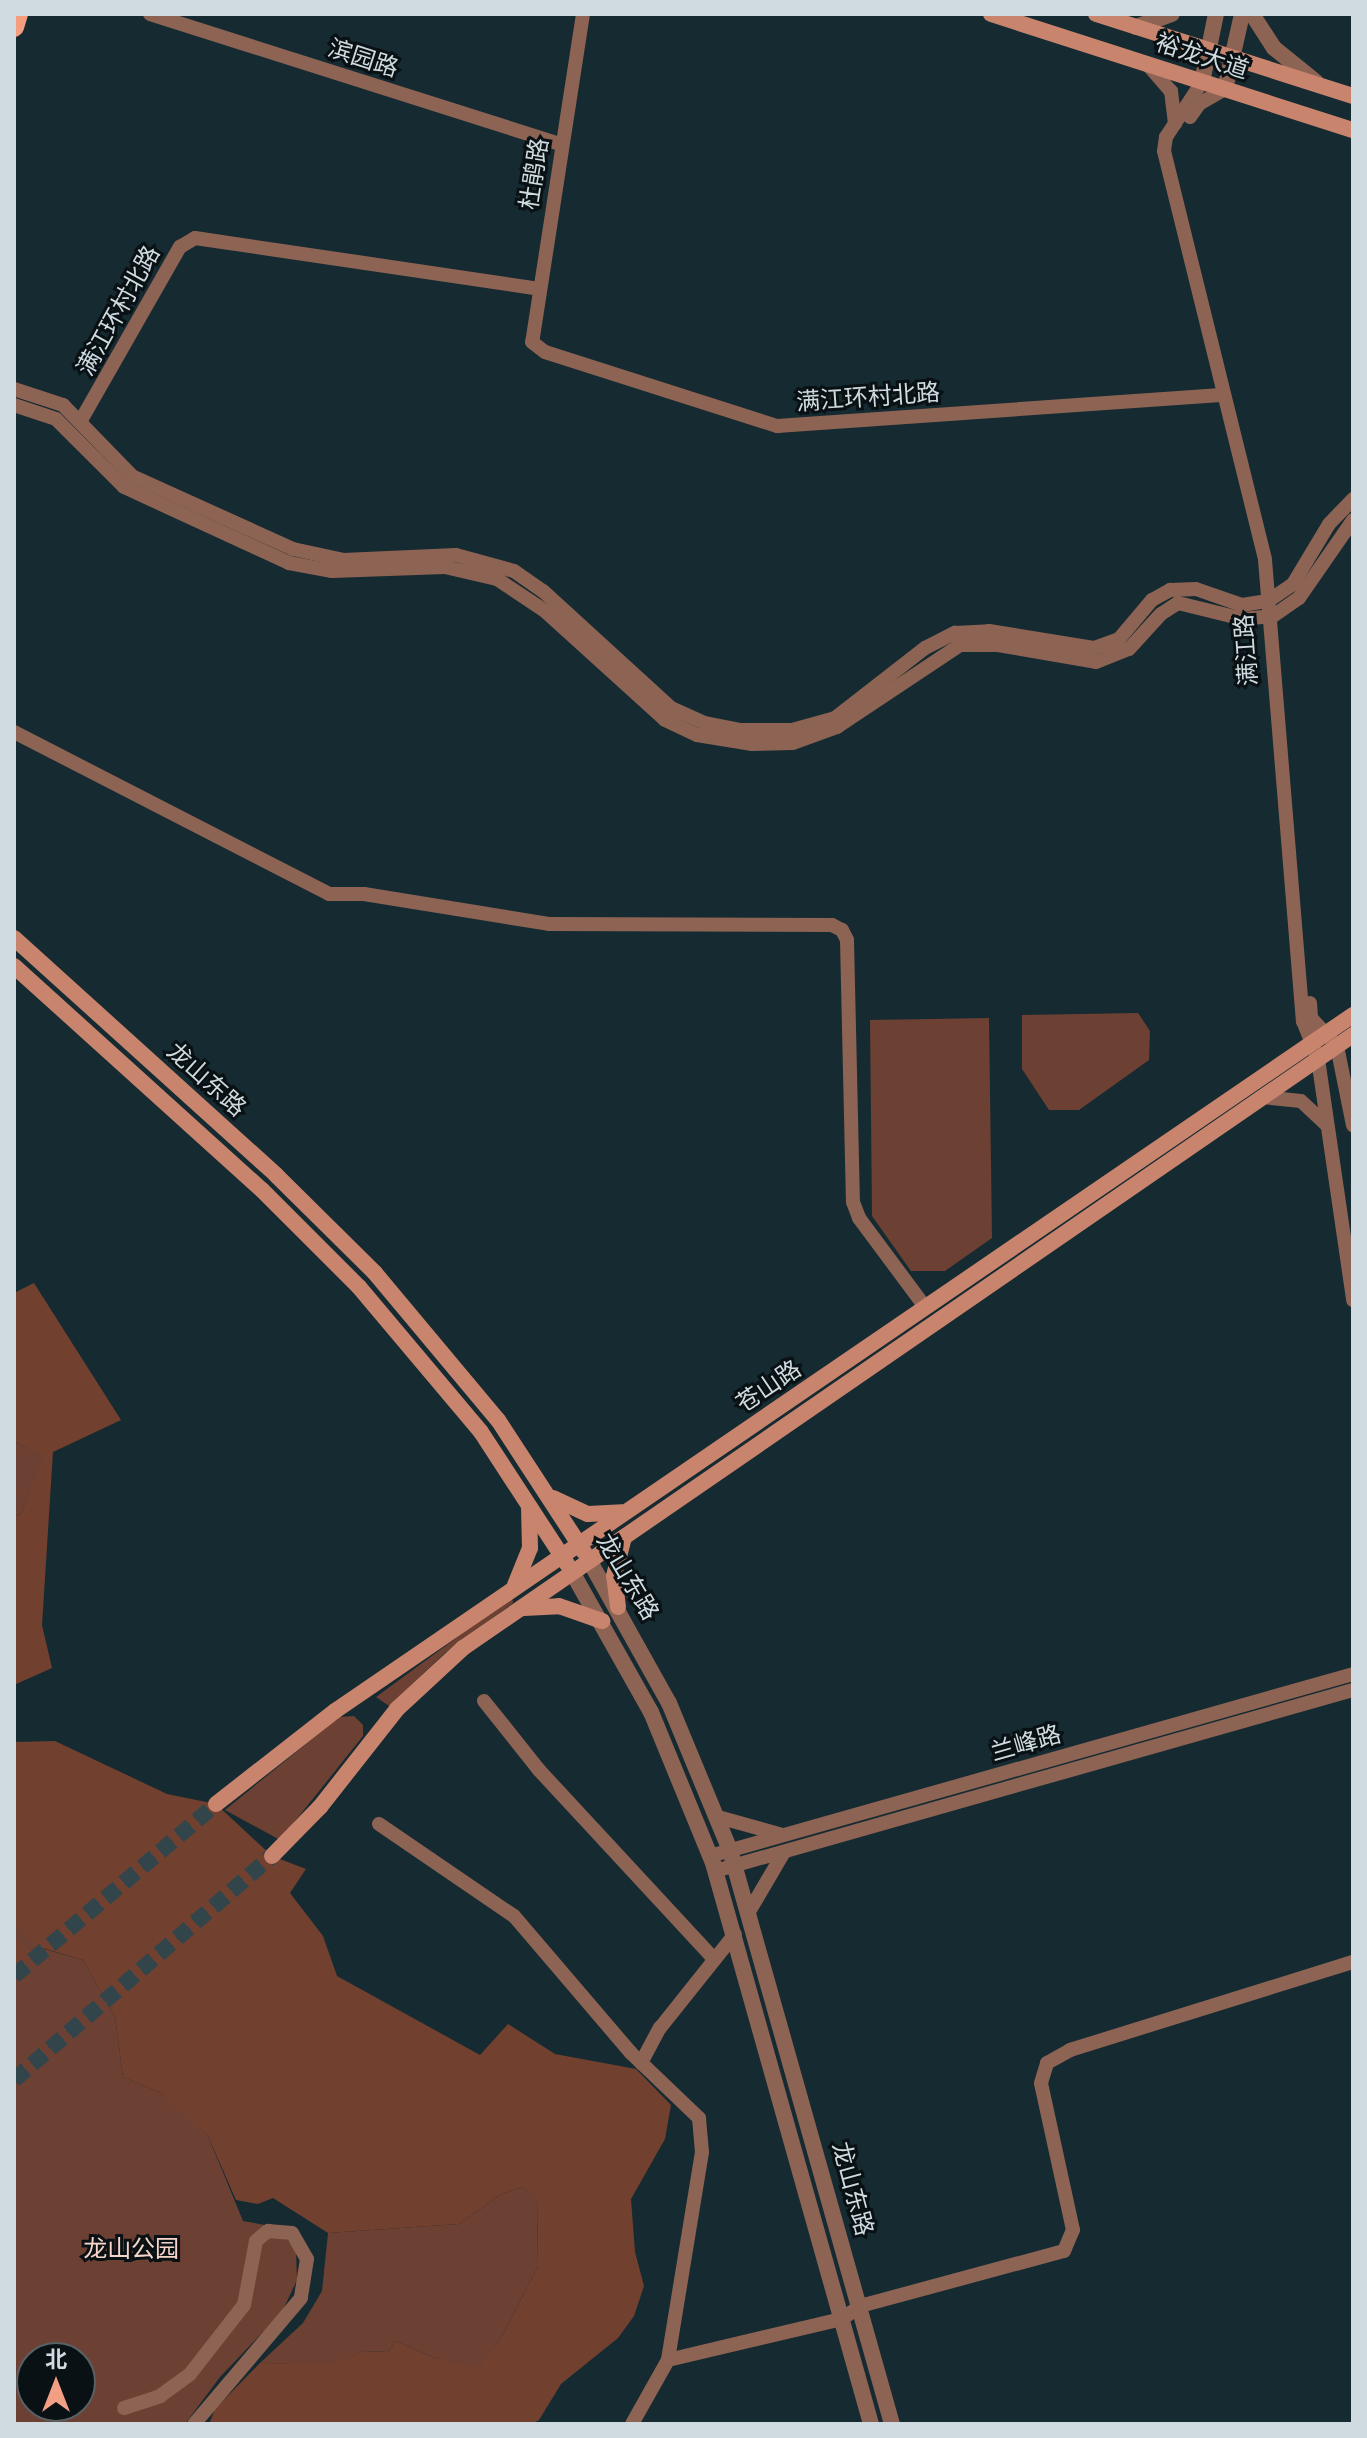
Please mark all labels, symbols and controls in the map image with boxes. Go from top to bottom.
street label: 裕龙大道 [1152,28,1252,86]
street label: 滨园路 [324,34,402,84]
street label: 杜鹃路 [515,136,555,212]
street label: 满江环村北路 [71,241,167,381]
street label: 满江环村北路 [795,379,941,417]
street label: 满江路 [1230,613,1264,687]
street label: 龙山东路 [161,1037,251,1123]
street label: 苍山路 [731,1355,807,1419]
street label: 龙山东路 [590,1528,664,1626]
street label: 兰峰路 [987,1720,1065,1768]
street label: 龙山东路 [826,2139,878,2239]
park label: 龙山公园 [83,2236,179,2264]
north arrow [16,2342,96,2422]
text: 北 [45,2346,67,2373]

